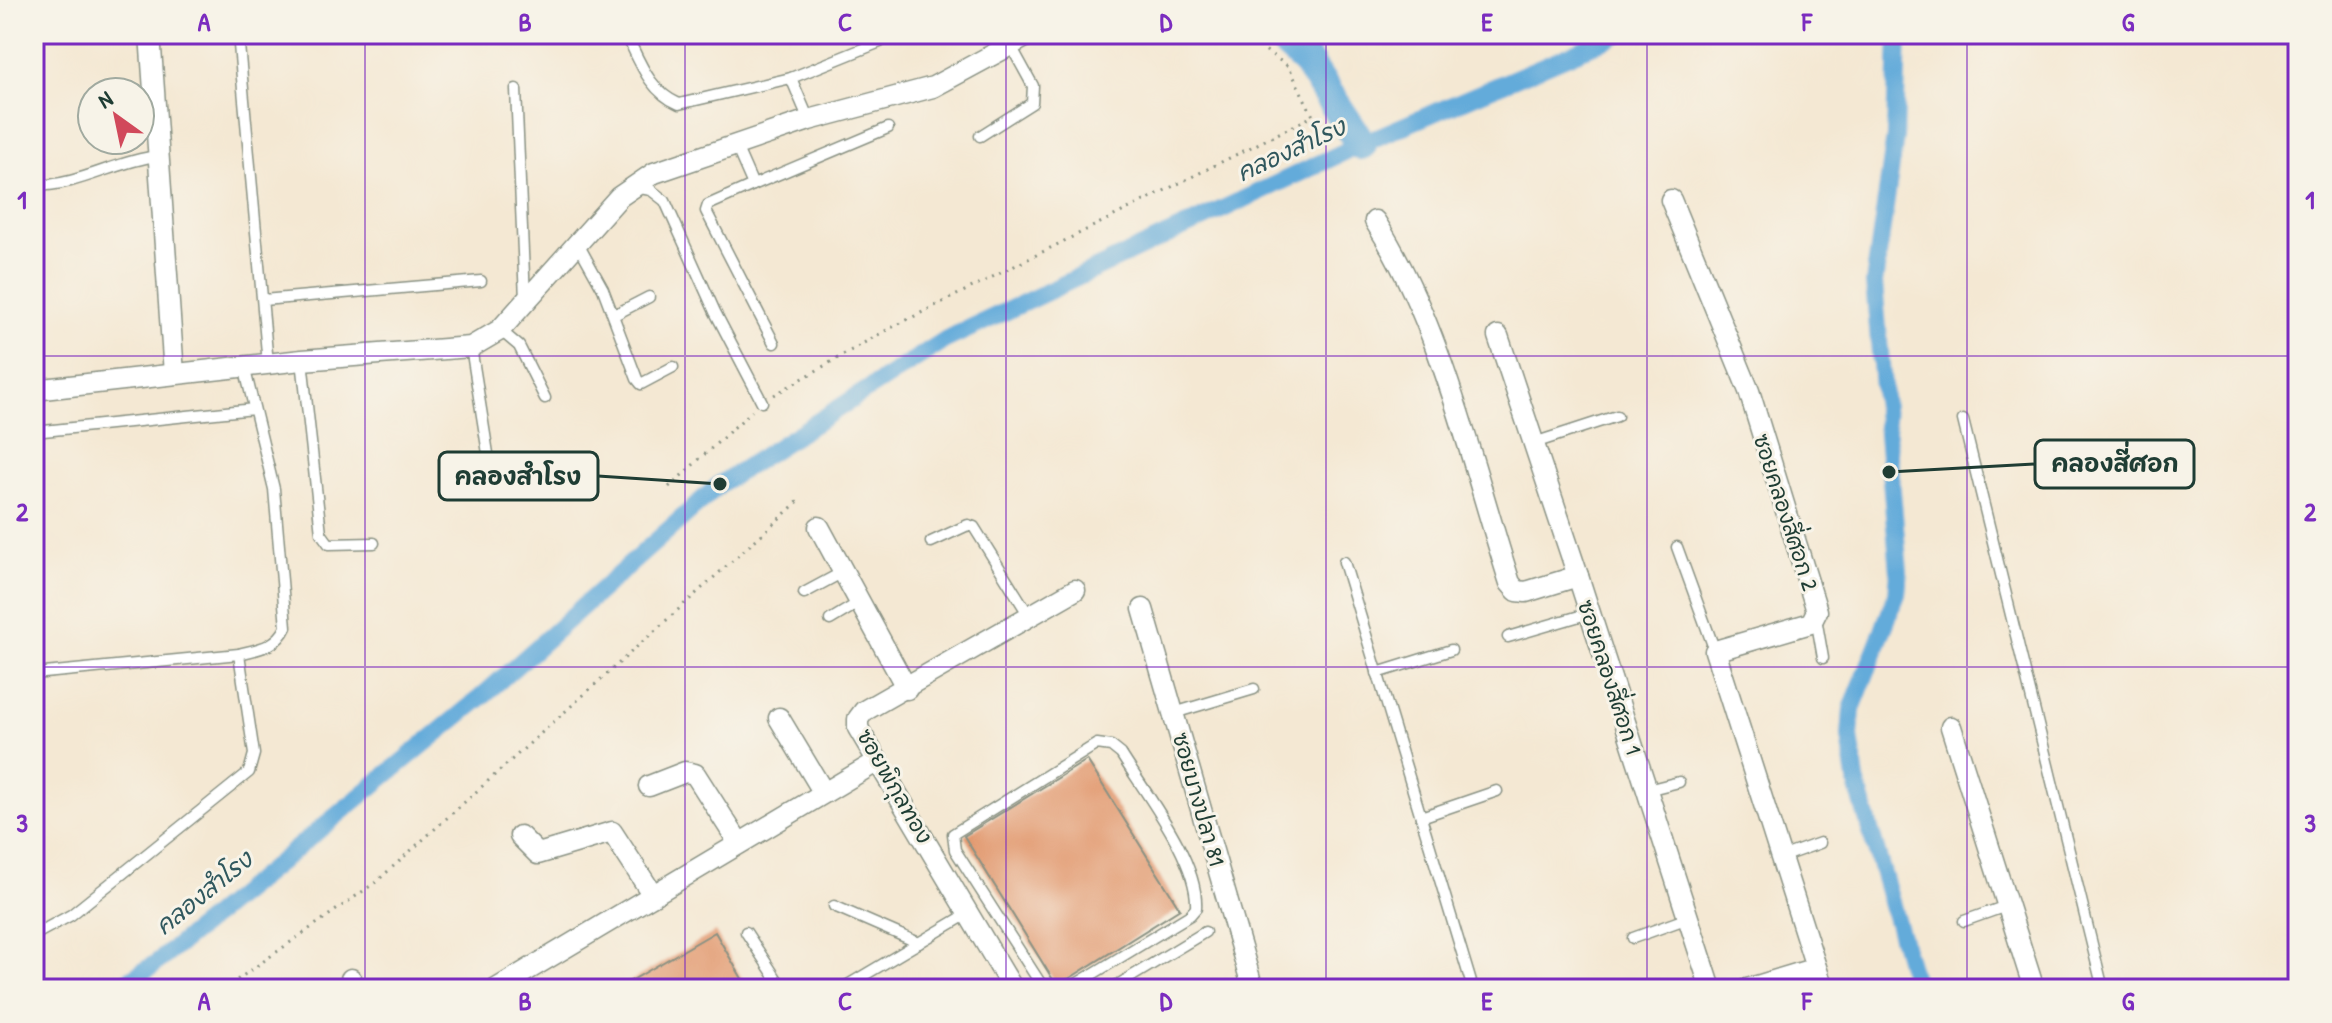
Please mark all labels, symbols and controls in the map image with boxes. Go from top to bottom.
text: A [198,4,211,39]
text: B [518,4,532,39]
text: C [838,4,852,39]
text: D [1160,4,1173,39]
text: E [1481,4,1493,39]
text: F [1801,4,1813,39]
text: G [2122,4,2135,39]
north arrow [76,76,156,156]
text: N [92,83,118,115]
water label: คลองสำโรง [1231,109,1352,188]
text: 1 [17,182,27,217]
text: 1 [2305,182,2315,217]
street label: ซอยคลองสี่ศอก 2 [1747,428,1830,595]
callout: คลองสี่ศอก [2035,440,2194,488]
text: คลองสี่ศอก [2052,440,2178,479]
callout: คลองสำโรง [439,452,598,500]
text: คลองสำโรง [455,460,581,492]
text: 2 [16,494,29,529]
text: 2 [2304,494,2317,529]
street label: ซอยคลองสี่ศอก 1 [1571,594,1654,758]
street label: ซอยพิกุลทอง [848,723,940,850]
street label: ซอยบางปลา 81 [1166,729,1232,869]
text: 3 [16,805,28,840]
text: 3 [2304,805,2316,840]
water label: คลองสำโรง [148,842,260,941]
text: A [198,983,211,1018]
text: B [518,983,532,1018]
text: C [838,983,852,1018]
text: D [1160,983,1173,1018]
text: E [1481,983,1493,1018]
text: F [1801,983,1813,1018]
text: G [2122,983,2135,1018]

